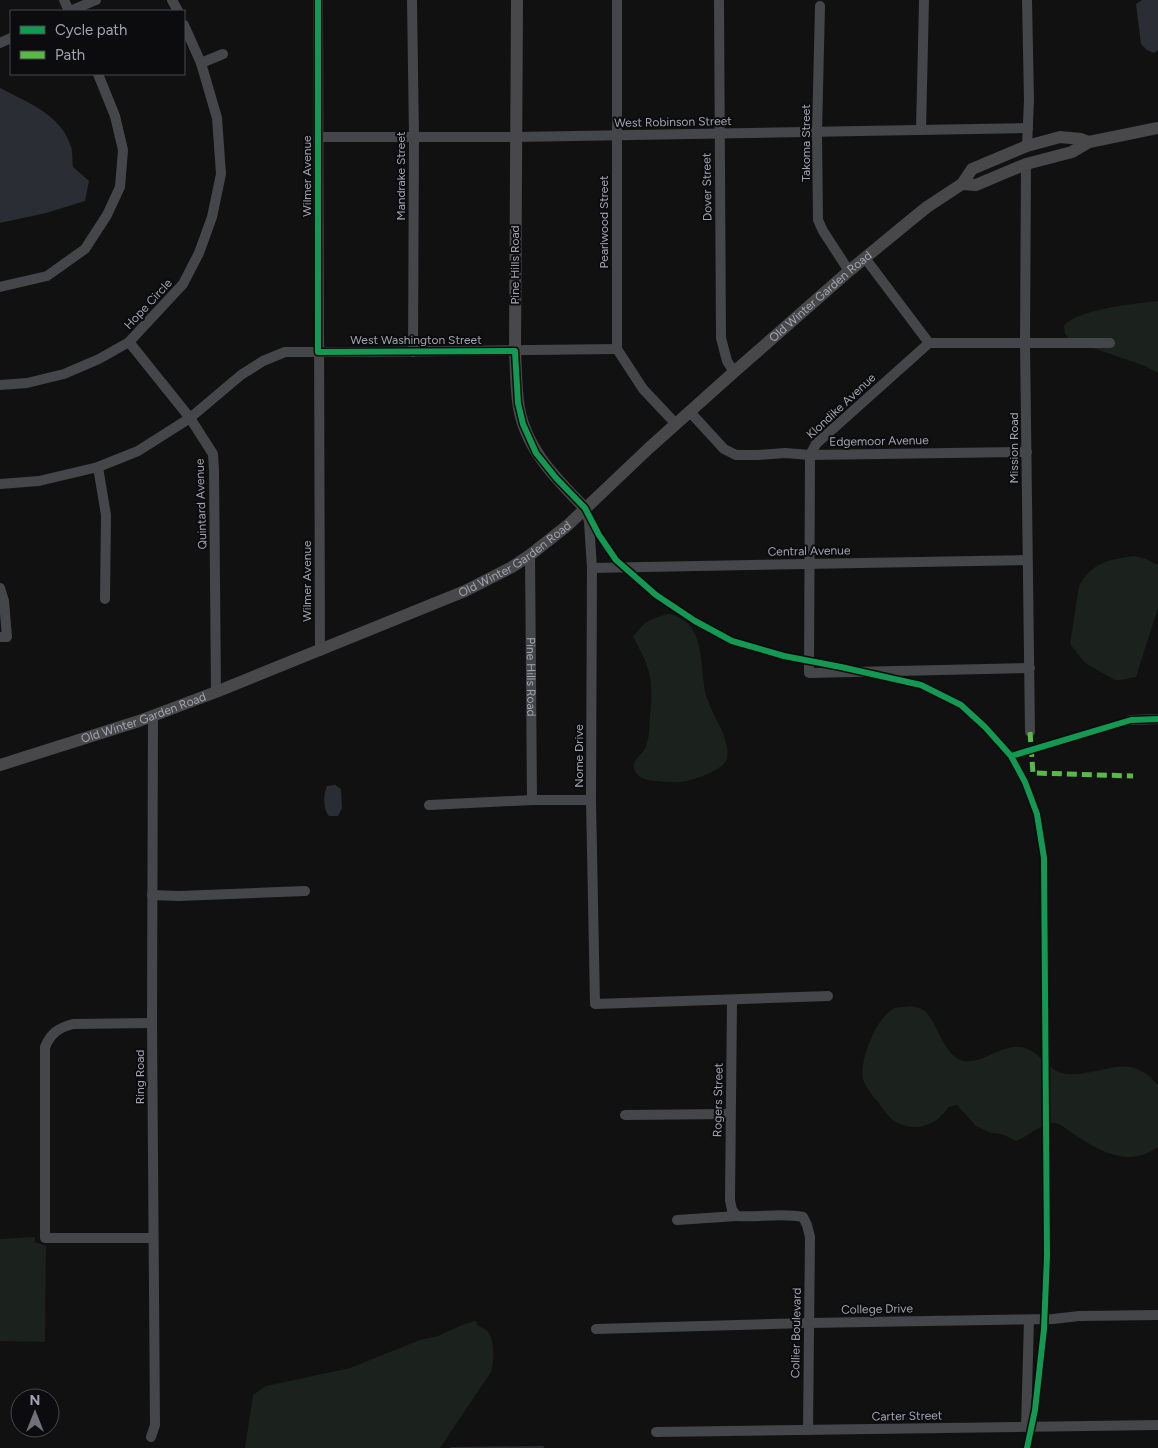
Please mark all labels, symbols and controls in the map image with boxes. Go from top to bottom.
legend [10,10,185,75]
text: Cycle path [55,21,127,39]
text: Path [55,46,85,64]
street label: Takoma Street [799,104,813,182]
street label: West Robinson Street [614,114,732,130]
street label: Mandrake Street [394,131,408,220]
street label: Wilmer Avenue [300,135,314,217]
street label: Dover Street [699,152,715,221]
street label: Pearlwood Street [597,175,611,268]
street label: Pine Hills Road [508,225,522,305]
street label: Old Winter Garden Road [766,248,874,345]
street label: Hope Circle [121,276,175,332]
street label: West Washington Street [350,333,482,347]
street label: Klondike Avenue [804,370,879,442]
street label: Mission Road [1007,412,1021,484]
street label: Edgemoor Avenue [829,433,929,449]
street label: Quintard Avenue [192,458,210,550]
street label: Old Winter Garden Road [456,518,574,600]
street label: Wilmer Avenue [300,540,314,622]
street label: Central Avenue [767,543,851,559]
street label: Pine Hills Road [524,637,538,717]
street label: Old Winter Garden Road [79,689,208,746]
street label: Nome Drive [572,724,586,788]
street label: Ring Road [133,1050,147,1104]
street label: Rogers Street [710,1062,726,1137]
street label: Collier Boulevard [788,1288,804,1378]
street label: College Drive [841,1301,913,1317]
north arrow [10,1388,60,1438]
text: N [30,1392,40,1409]
street label: Carter Street [872,1408,943,1424]

